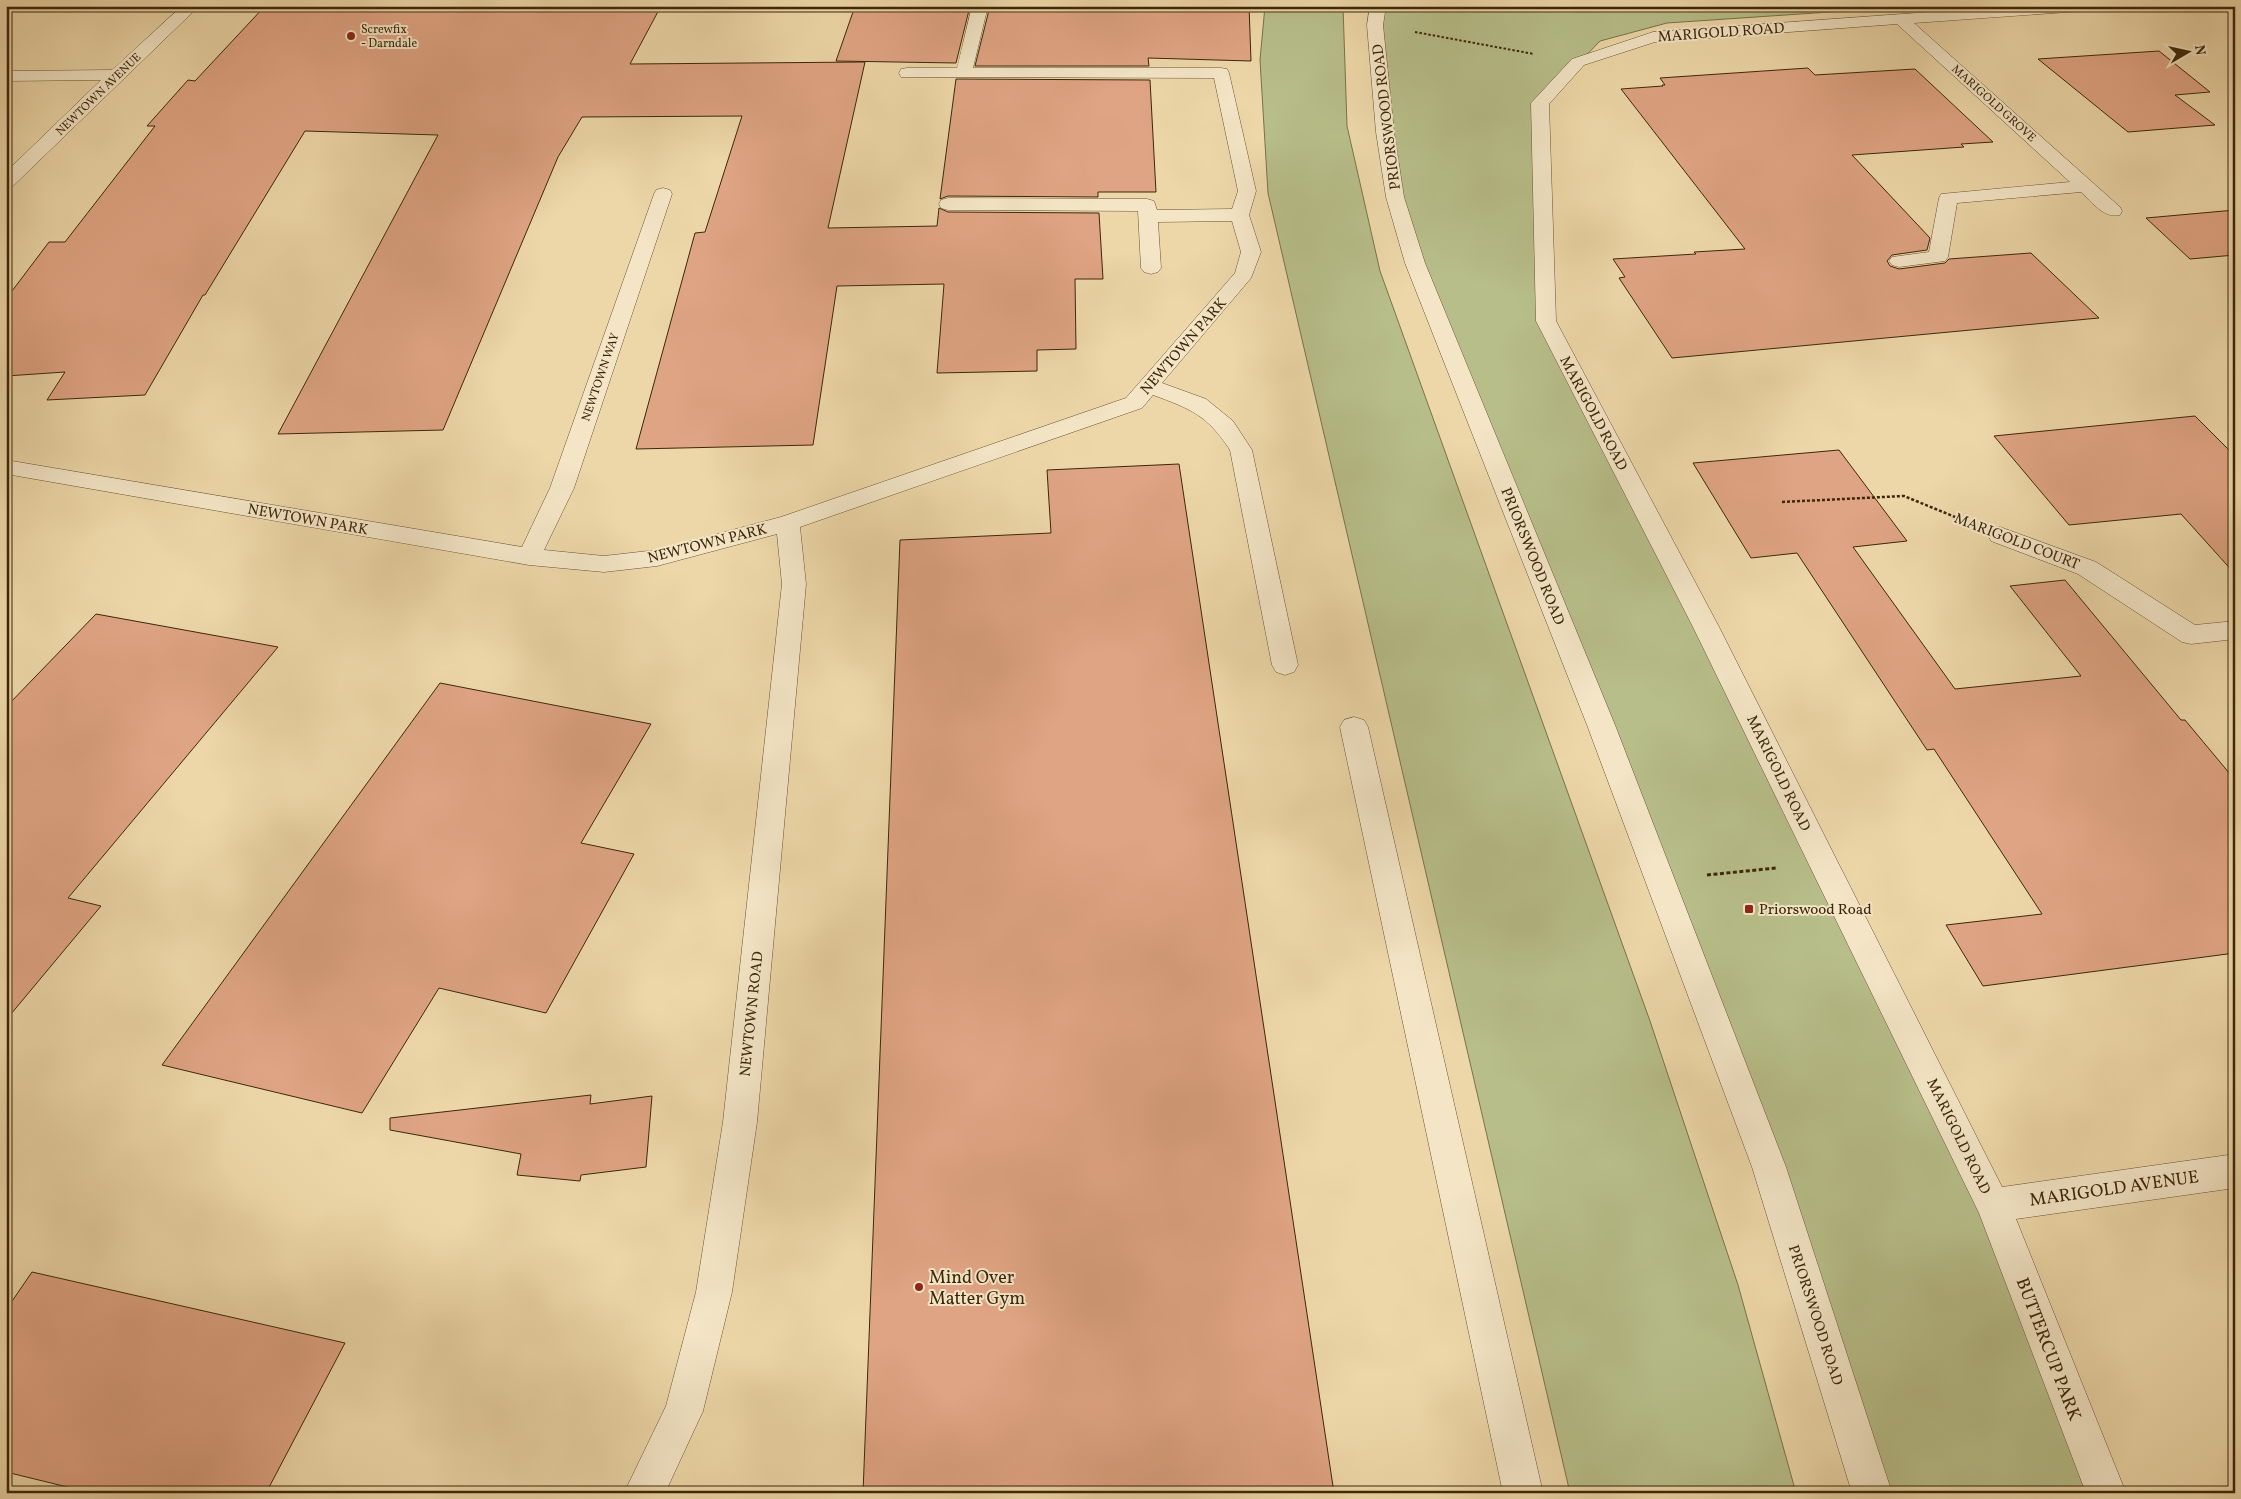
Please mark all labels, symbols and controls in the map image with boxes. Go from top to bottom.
street label: MARIGOLD ROAD [1657,19,1785,48]
place label: Screwfix - Darndale [361,22,417,52]
north arrow [2164,28,2214,78]
marker: Screwfix - Darndale [345,30,357,42]
street label: PRIORSWOOD ROAD [1368,43,1407,191]
text: N [2189,44,2210,57]
street label: NEWTOWN AVENUE [53,50,145,140]
street label: MARIGOLD GROVE [1948,62,2039,146]
street label: NEWTOWN PARK [1136,294,1232,400]
street label: NEWTOWN WAY [578,331,624,424]
street label: MARIGOLD ROAD [1554,353,1632,475]
street label: PRIORSWOOD ROAD [1494,485,1569,629]
street label: NEWTOWN PARK [246,500,370,541]
street label: MARIGOLD COURT [1951,509,2082,576]
street label: NEWTOWN PARK [645,519,769,569]
street label: MARIGOLD ROAD [1740,712,1815,835]
place label: Priorswood Road [1759,900,1872,921]
marker: Priorswood Road [1743,903,1755,915]
street label: NEWTOWN ROAD [735,950,770,1078]
street label: MARIGOLD ROAD [1920,1075,1995,1198]
street label: MARIGOLD AVENUE [2028,1165,2201,1214]
street label: PRIORSWOOD ROAD [1782,1242,1847,1388]
place label: Mind Over Matter Gym [929,1266,1025,1312]
street label: BUTTERCUP PARK [2009,1274,2086,1425]
marker: Mind Over Matter Gym [913,1281,925,1293]

